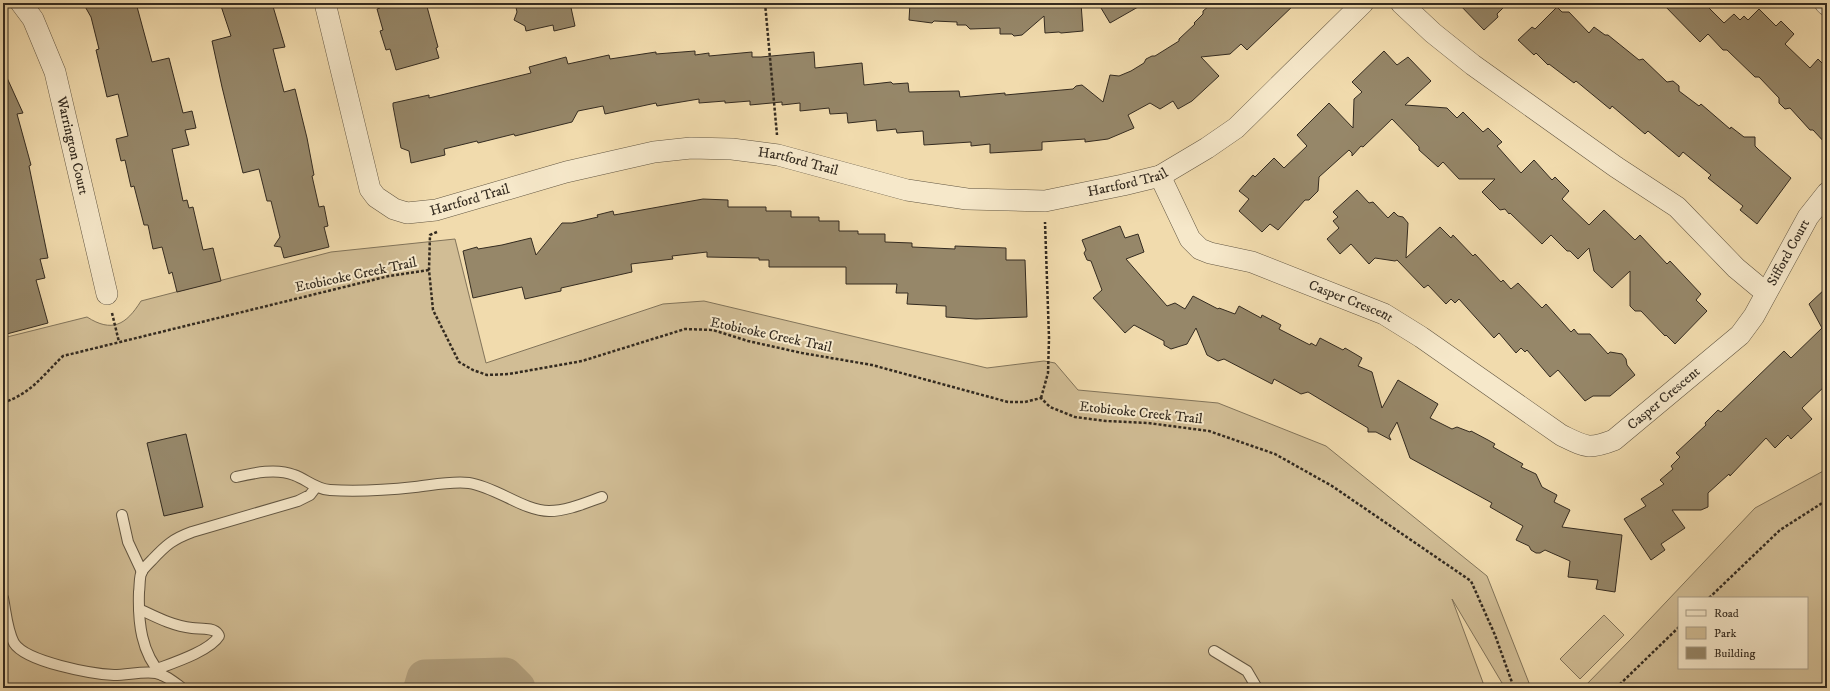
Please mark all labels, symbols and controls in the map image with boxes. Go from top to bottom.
street label: Warrington Court [52,94,93,197]
street label: Hartford Trail [757,143,841,180]
street label: Hartford Trail [1086,164,1172,201]
street label: Hartford Trail [428,180,512,220]
street label: Sifford Court [1763,216,1814,289]
street label: Etobicoke Creek Trail [294,253,419,297]
street label: Casper Crescent [1306,276,1397,327]
street label: Etobicoke Creek Trail [709,313,834,357]
street label: Casper Crescent [1624,363,1704,434]
street label: Etobicoke Creek Trail [1078,398,1204,429]
legend [1678,597,1808,669]
text: Road [1714,606,1739,621]
text: Park [1714,626,1736,641]
text: Building [1714,646,1755,661]

